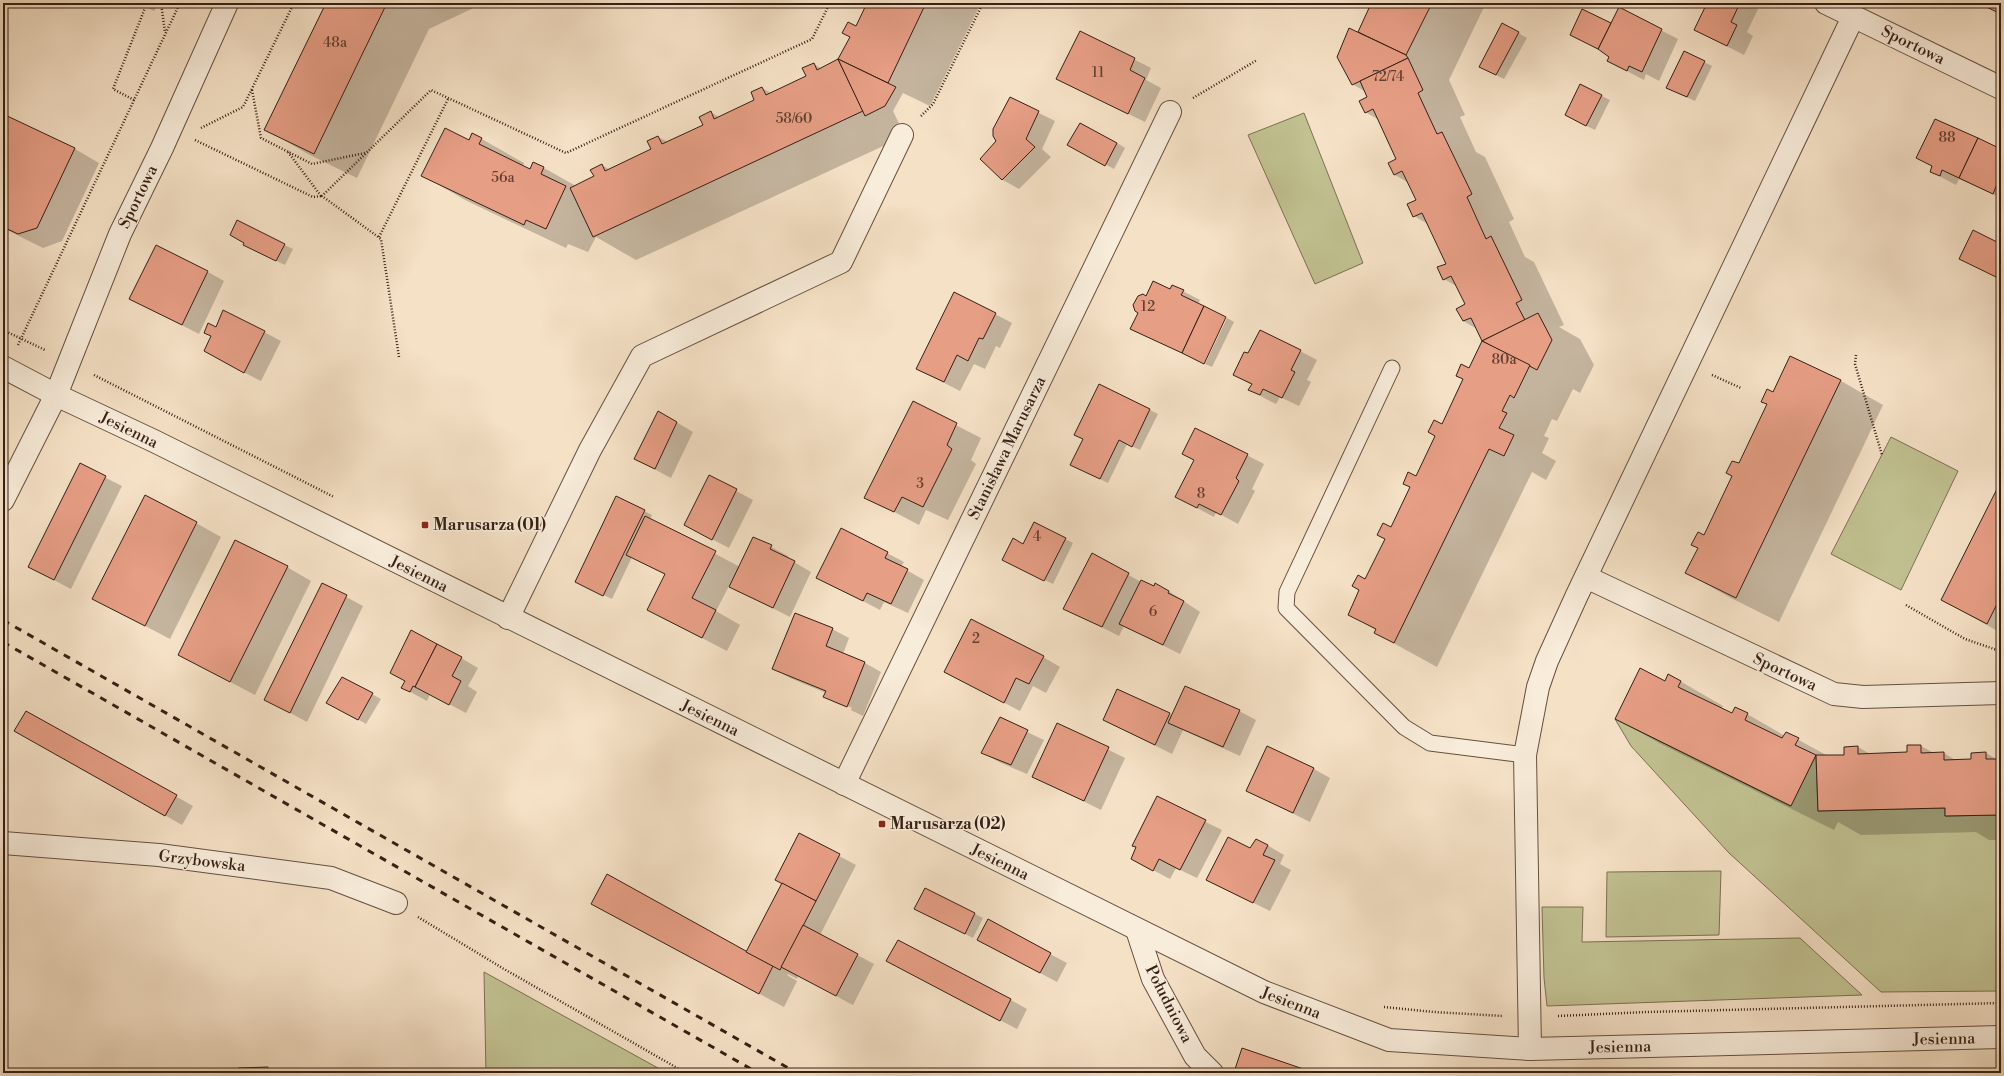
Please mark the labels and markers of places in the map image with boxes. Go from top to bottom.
place label: Marusarza (01) [433,515,546,535]
marker: Marusarza (01) [420,520,430,530]
place label: Marusarza (02) [890,814,1006,834]
marker: Marusarza (02) [877,819,887,829]

